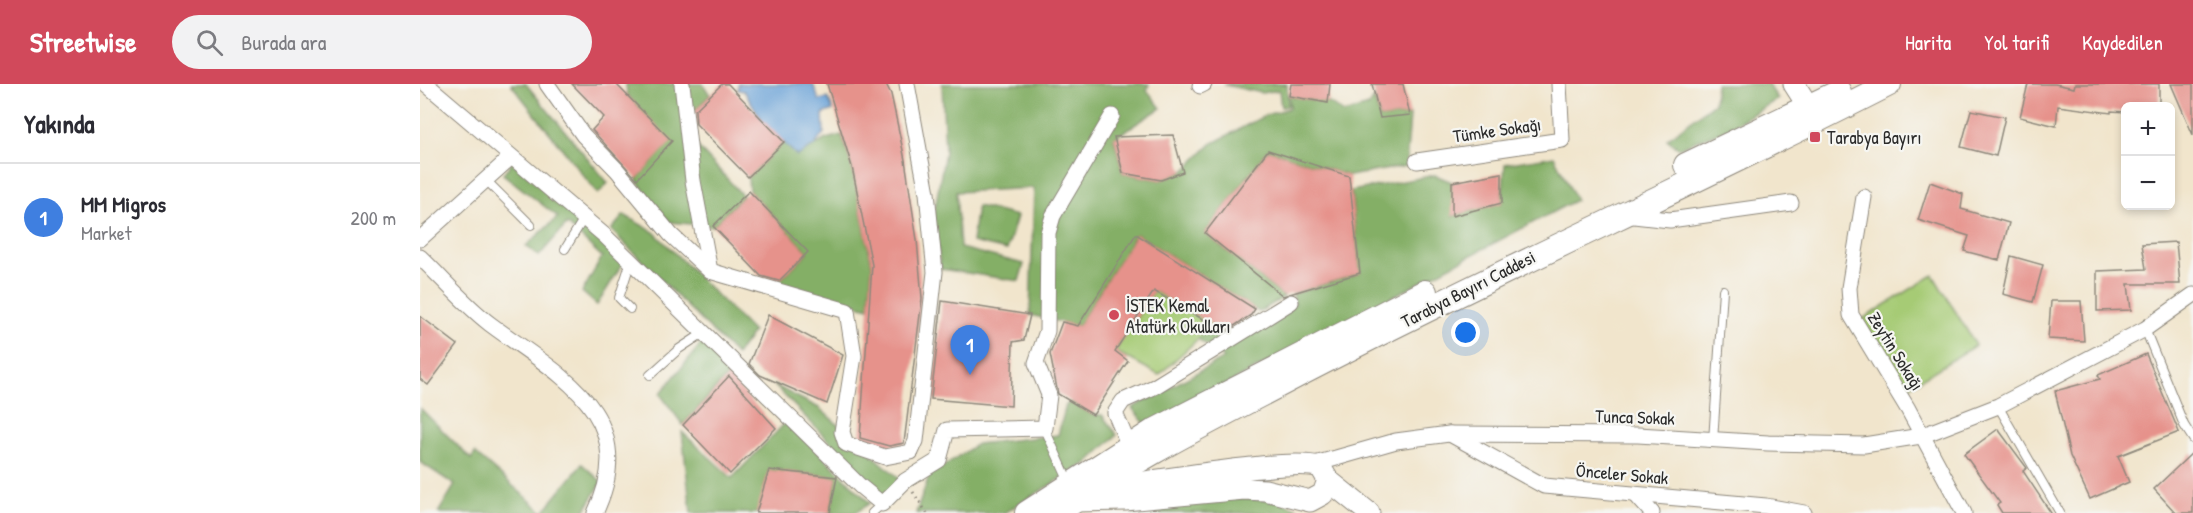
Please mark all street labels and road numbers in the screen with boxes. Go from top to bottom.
street label: Tümke Sokağı [1451,111,1543,149]
street label: Tarabya Bayırı Caddesi [1397,244,1539,334]
street label: Zeytin Sokağı [1862,307,1930,395]
street label: Tunca Sokak [1595,403,1676,431]
street label: Önceler Sokak [1575,458,1670,491]

